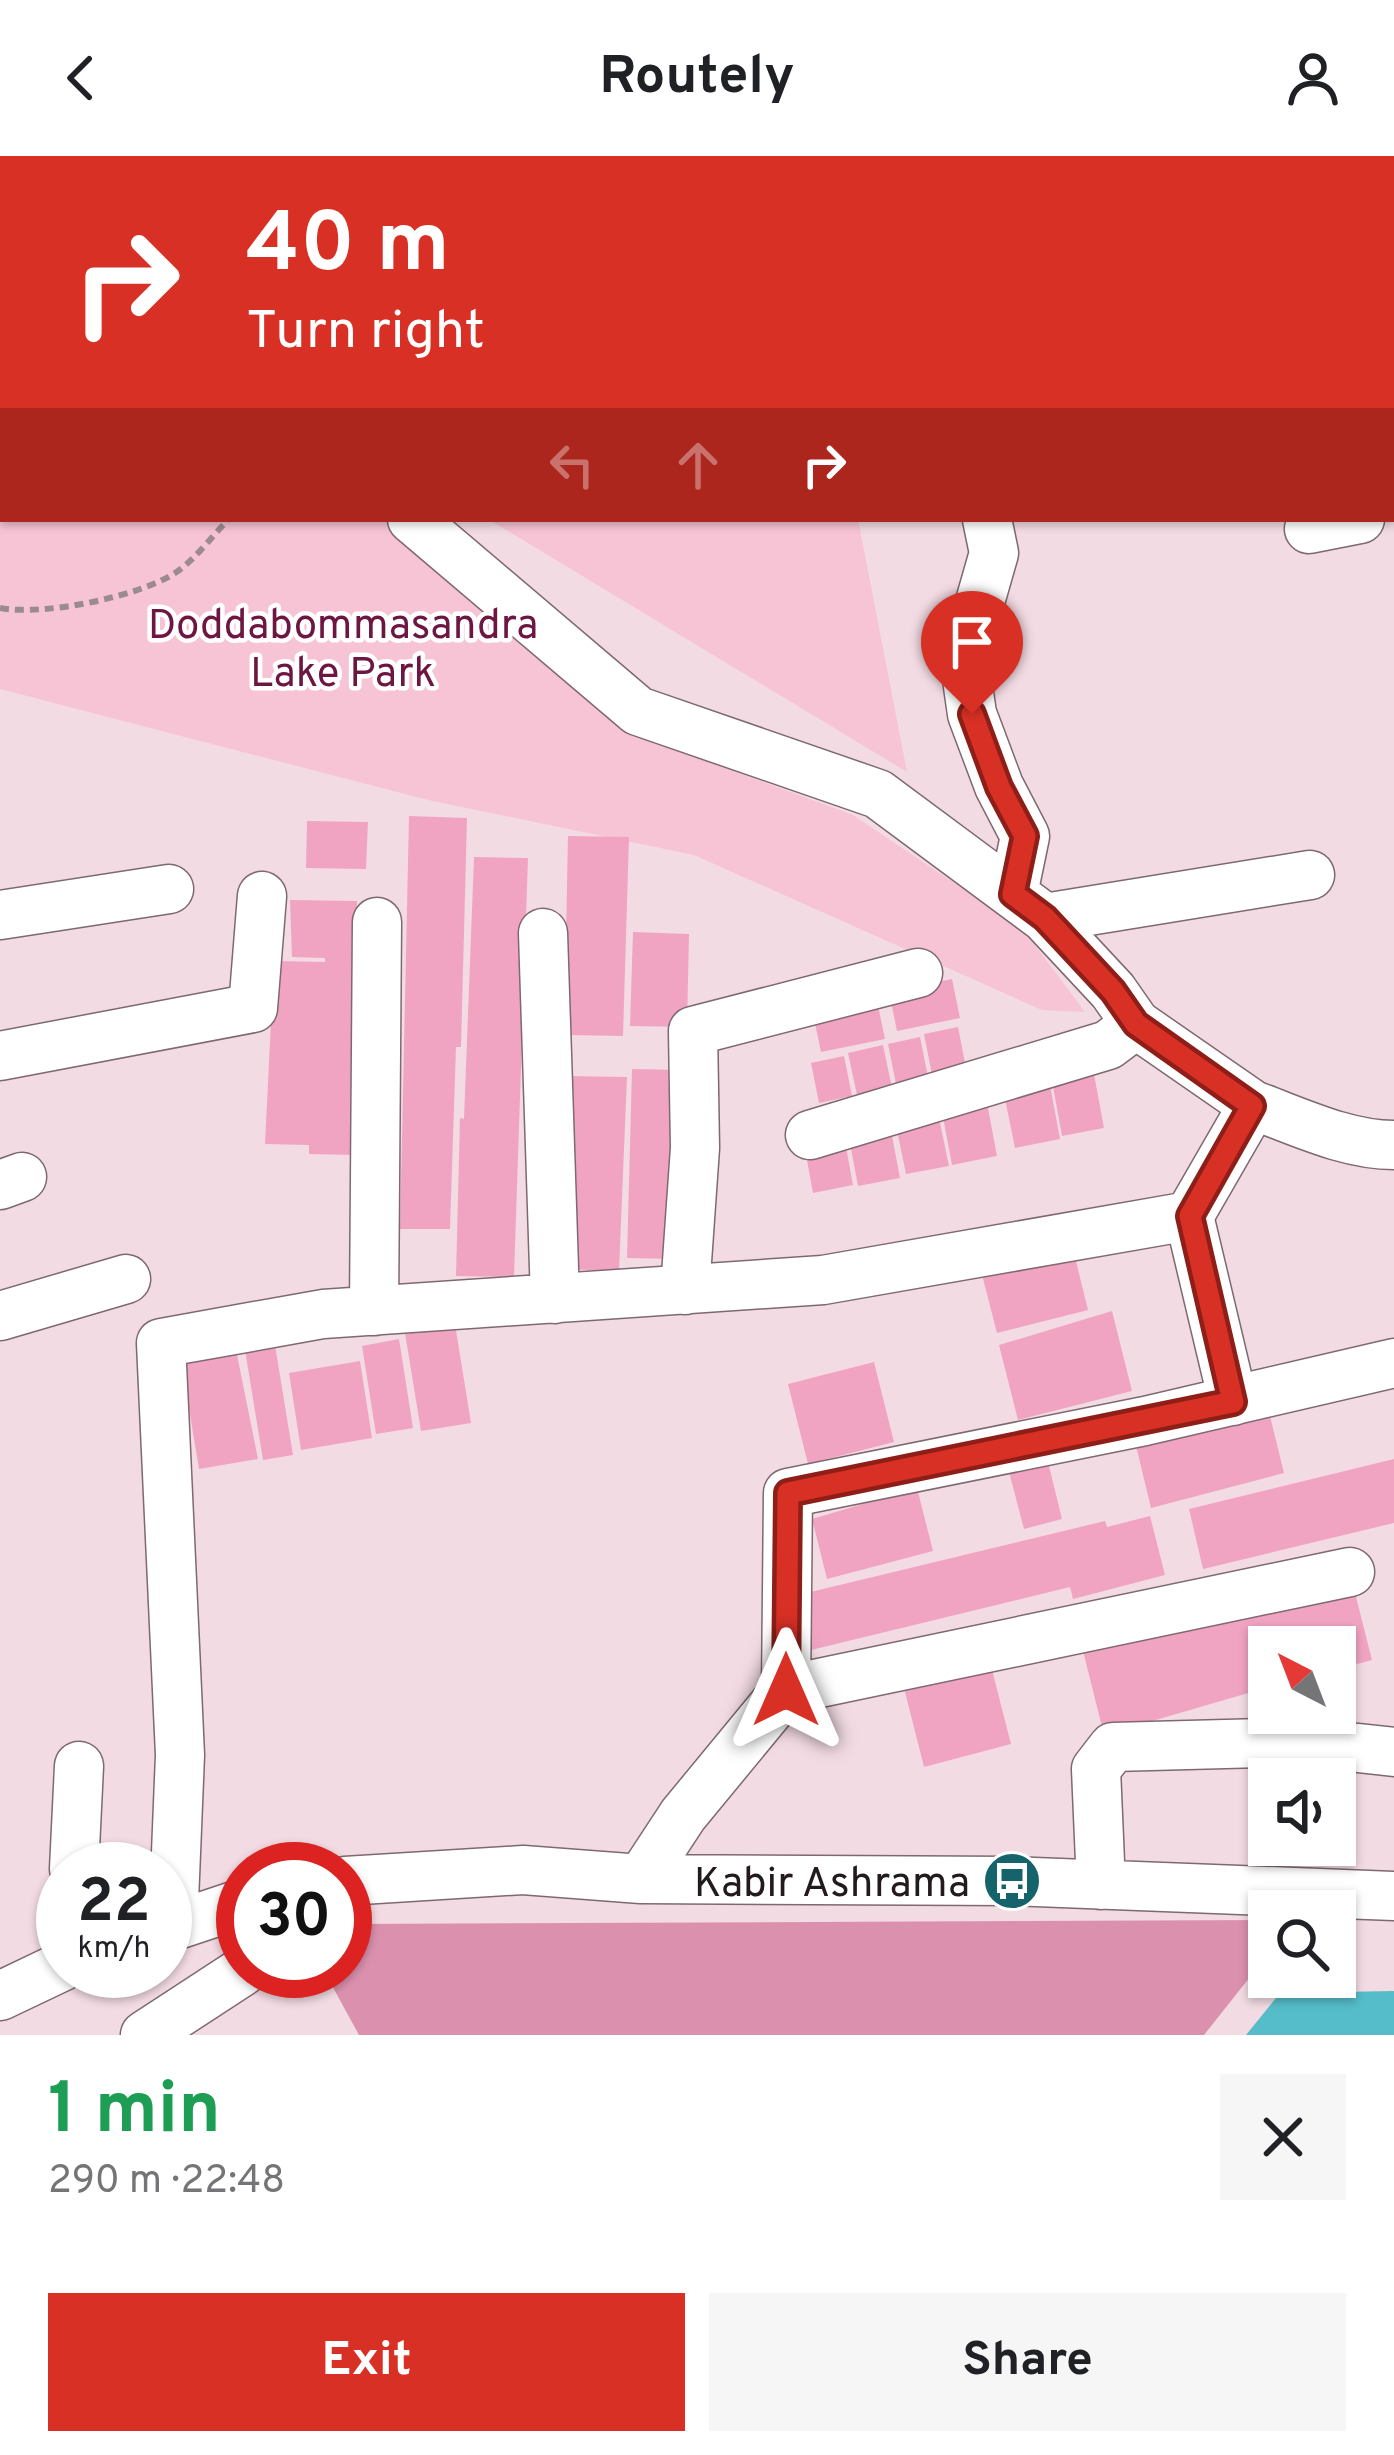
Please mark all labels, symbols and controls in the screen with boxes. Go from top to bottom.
text: Routely [599,44,795,113]
icon: back [48,45,114,111]
icon: person [1280,45,1346,111]
text: 40 m [246,195,450,301]
icon: right [48,204,204,360]
text: Turn right [246,299,485,368]
icon: left [539,432,605,498]
icon: ahead [665,432,731,498]
icon: right [791,432,857,498]
pin [921,591,1023,714]
park label: Doddabommasandra Lake Park [148,601,538,702]
icon: arrive [939,609,1005,675]
north arrow [1248,1626,1356,1734]
map controls [1248,1626,1356,1998]
position arrow [723,1627,849,1753]
button: sound [1248,1758,1356,1866]
speed limit sign: 30 [216,1842,372,1998]
bus stop icon: Kabir Ashrama [981,1850,1043,1912]
place label: Kabir Ashrama [694,1859,970,1912]
text: 22 [77,1867,151,1943]
button: search [1248,1890,1356,1998]
text: km/h [78,1931,150,1968]
text: 1 min [48,2067,221,2159]
button: close [1220,2074,1346,2200]
text: 290 m · 22:48 [48,2158,285,2207]
button: Exit [48,2293,685,2431]
button: Share [709,2293,1346,2431]

